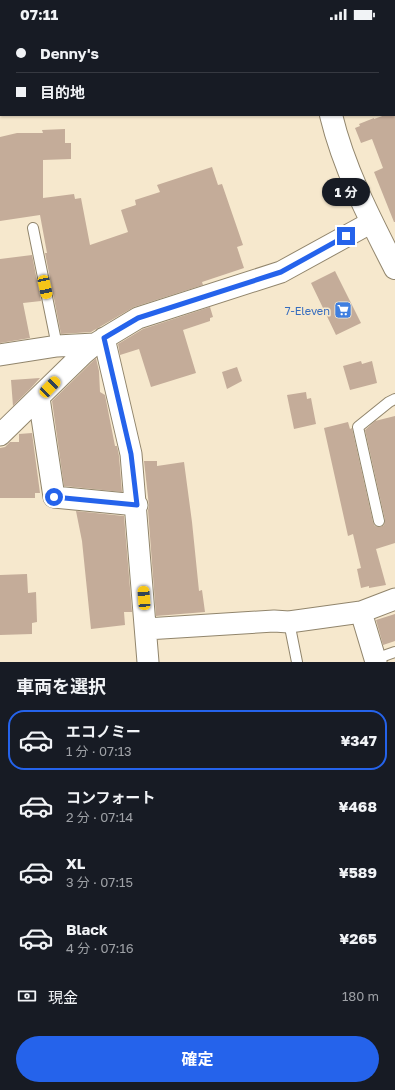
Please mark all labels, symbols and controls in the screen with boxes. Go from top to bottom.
text: 07:11 [20,5,58,23]
text: Denny's [40,44,99,62]
text: 目的地 [40,83,85,101]
callout: 1 分 [322,178,370,206]
text: 1 分 [335,184,357,200]
route end [337,227,355,245]
car [37,274,53,300]
supermarket icon: 7-Eleven [333,300,353,320]
place label: 7-Eleven [285,304,330,317]
car [37,374,63,400]
route start [45,488,63,506]
car [137,586,151,610]
text: 車両を選択 [16,675,106,697]
icon: car [18,722,54,758]
text: エコノミー [66,722,141,740]
text: ¥347 [340,731,377,749]
text: 1 分 · 07:13 [66,743,132,759]
icon: car [18,788,54,824]
text: コンフォート [66,788,156,806]
text: ¥468 [339,797,377,815]
text: 2 分 · 07:14 [66,809,133,825]
icon: car [18,854,54,890]
text: XL [66,854,85,872]
text: ¥589 [339,863,377,881]
text: 3 分 · 07:15 [66,874,133,890]
icon: car [18,920,54,956]
text: Black [66,920,108,938]
text: ¥265 [339,929,377,947]
text: 4 分 · 07:16 [66,940,134,956]
icon: cash [16,985,38,1007]
text: 現金 [48,988,78,1006]
text: 180 m [342,988,379,1004]
button: 確定 [16,1036,379,1082]

